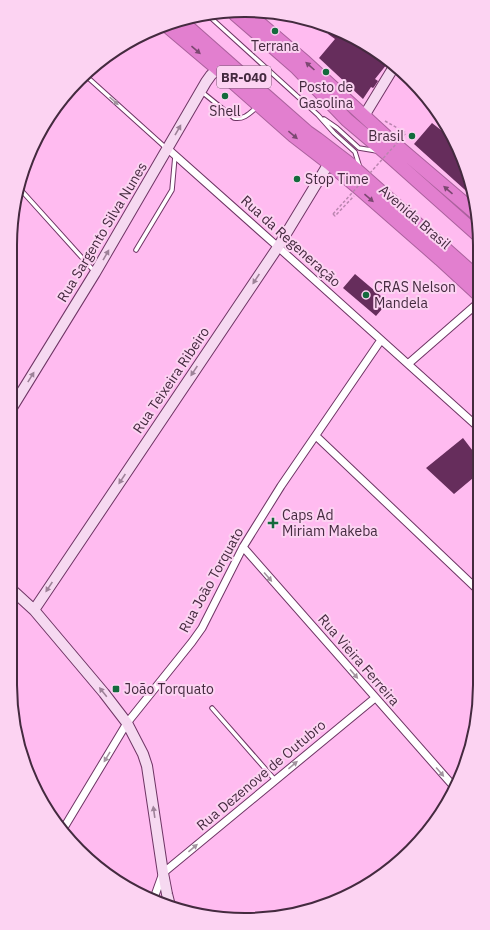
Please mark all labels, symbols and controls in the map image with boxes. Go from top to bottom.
marker: Terrana [270,26,280,36]
place label: Terrana [251,37,299,55]
one-way arrow [190,45,201,54]
one-way arrow [305,61,315,71]
road number: BR-040 [217,66,271,88]
marker: Posto de Gasolina [321,67,331,77]
place label: Posto de Gasolina [299,78,354,112]
marker: Shell [220,91,230,101]
one-way arrow [109,96,119,106]
place label: Shell [209,102,241,120]
one-way arrow [175,124,182,136]
place label: Brasil [368,127,404,145]
one-way arrow [288,131,299,140]
marker: Brasil [407,131,417,141]
street label: Rua Sargento Silva Nunes [53,159,151,305]
place label: Stop Time [305,170,369,188]
marker: Stop Time [292,174,302,184]
street label: Avenida Brasil [375,181,455,253]
one-way arrow [444,186,453,195]
street label: Rua da Regeneração [237,191,345,291]
one-way arrow [364,193,375,202]
one-way arrow [102,249,109,261]
one-way arrow [252,274,260,284]
place label: CRAS Nelson Mandela [374,278,456,312]
marker: CRAS Nelson Mandela [361,290,371,300]
street label: Rua Teixeira Ribeiro [129,323,213,437]
one-way arrow [190,366,198,376]
one-way arrow [27,371,34,383]
one-way arrow [118,474,126,484]
place label: Caps Ad Miriam Makeba [282,506,378,540]
marker: Caps Ad Miriam Makeba [267,517,279,529]
street label: Rua João Torquato [175,524,247,636]
one-way arrow [264,571,273,582]
one-way arrow [46,581,53,593]
street label: Rua Vieira Ferreira [314,610,404,710]
one-way arrow [350,669,359,679]
place label: João Torquato [124,680,214,698]
marker: João Torquato [111,684,121,694]
one-way arrow [99,686,108,697]
street label: Rua Dezenove de Outubro [193,716,329,834]
one-way arrow [103,751,110,763]
one-way arrow [288,761,298,770]
one-way arrow [436,766,445,777]
one-way arrow [151,806,157,818]
one-way arrow [188,844,198,853]

